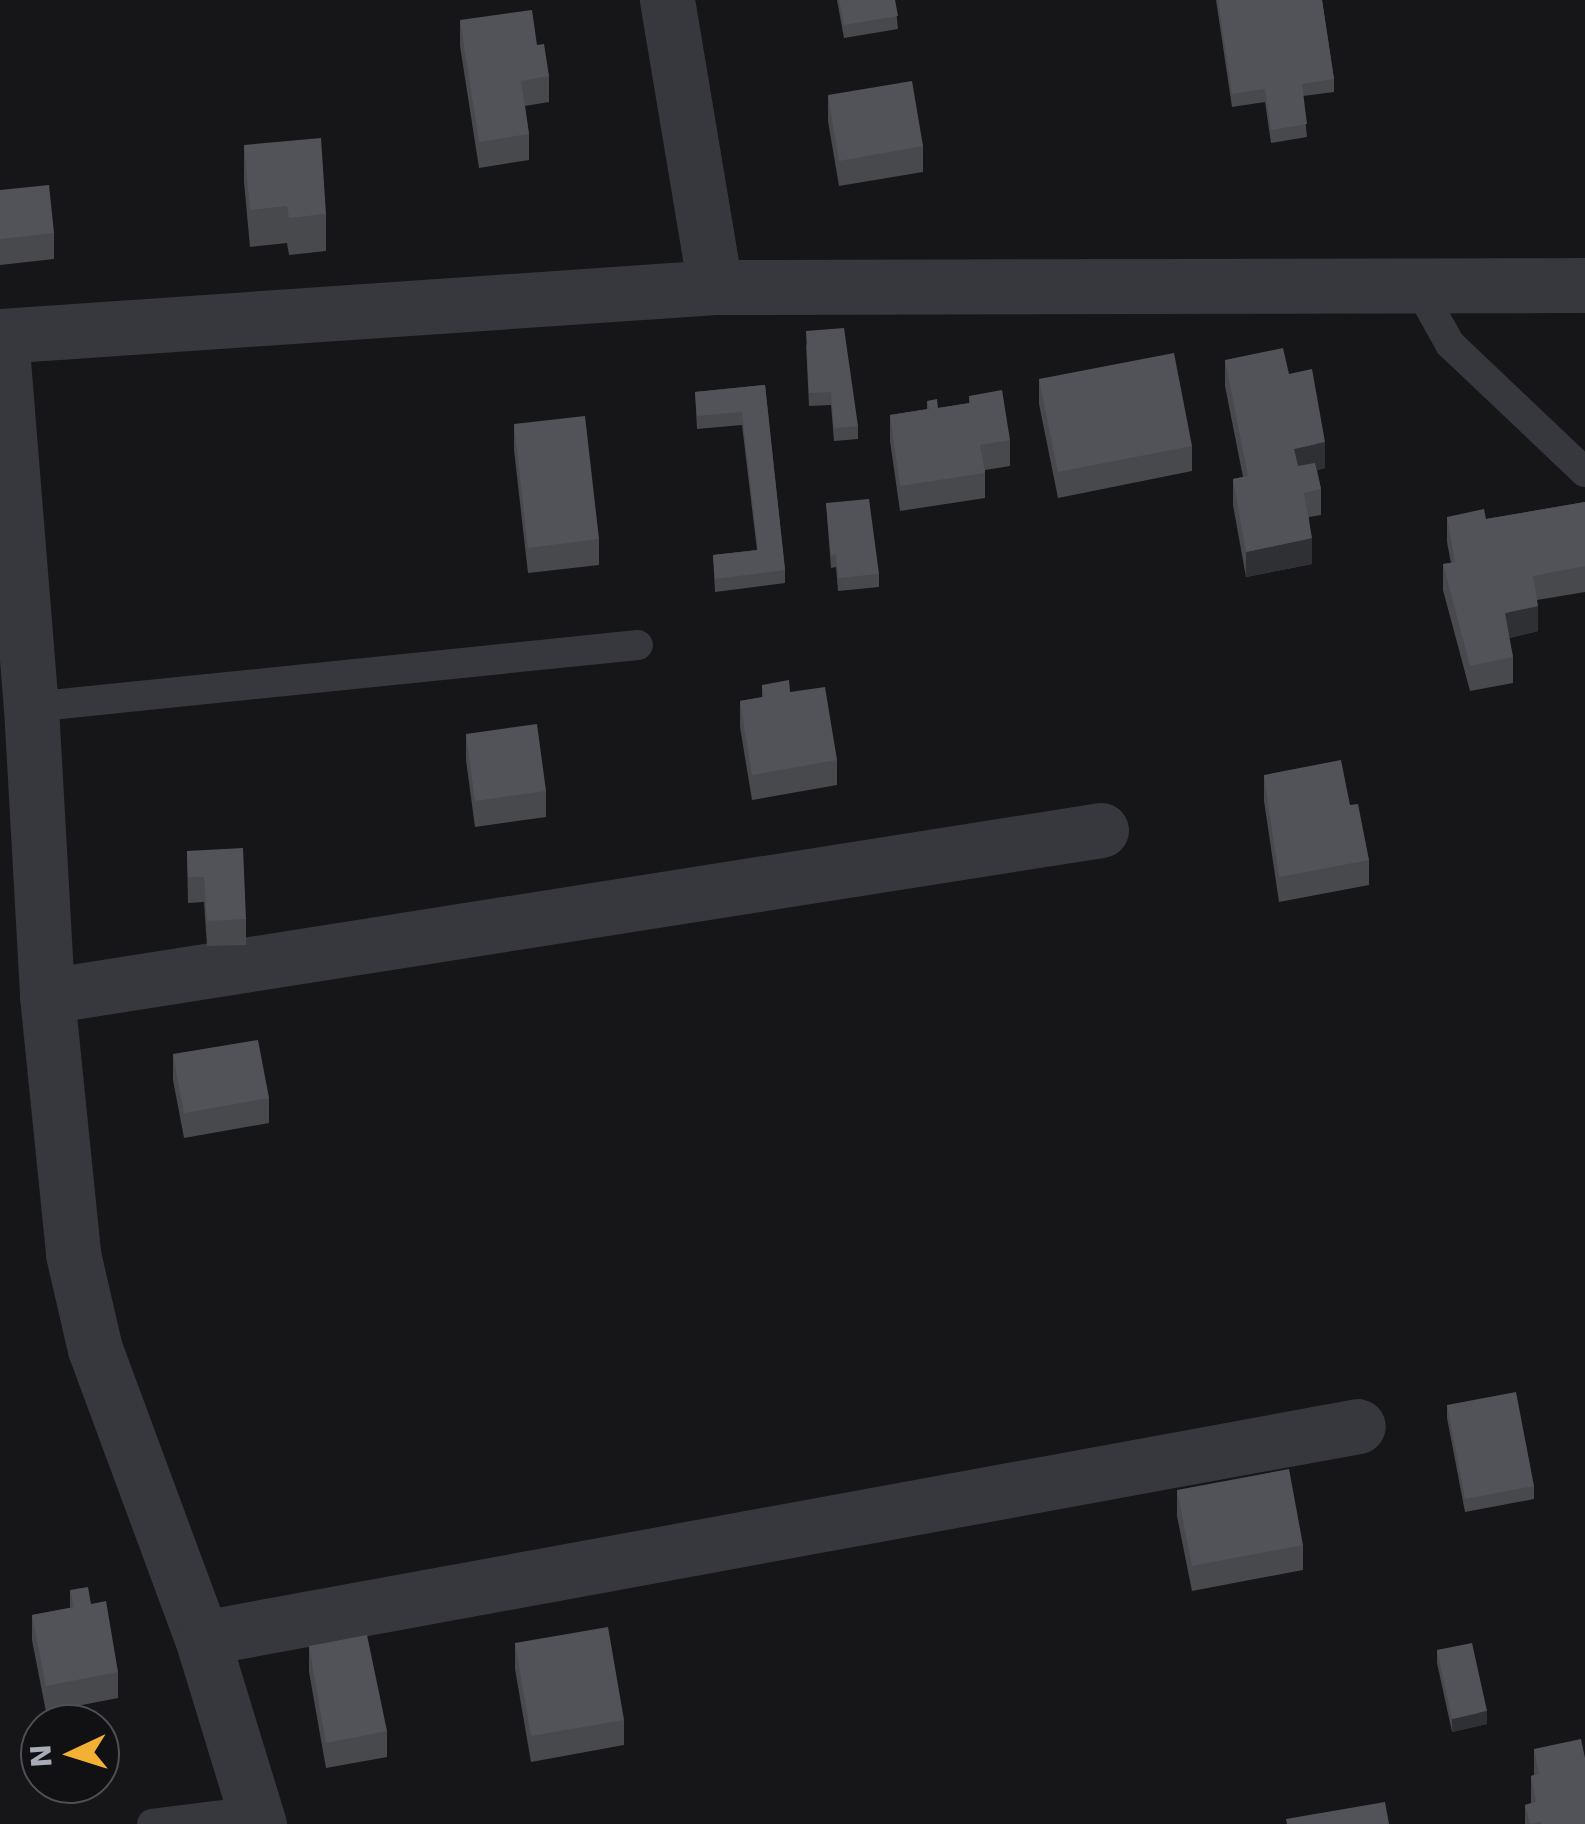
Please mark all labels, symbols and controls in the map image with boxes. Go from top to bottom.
north arrow [20,1704,120,1804]
text: N [24,1743,59,1769]

